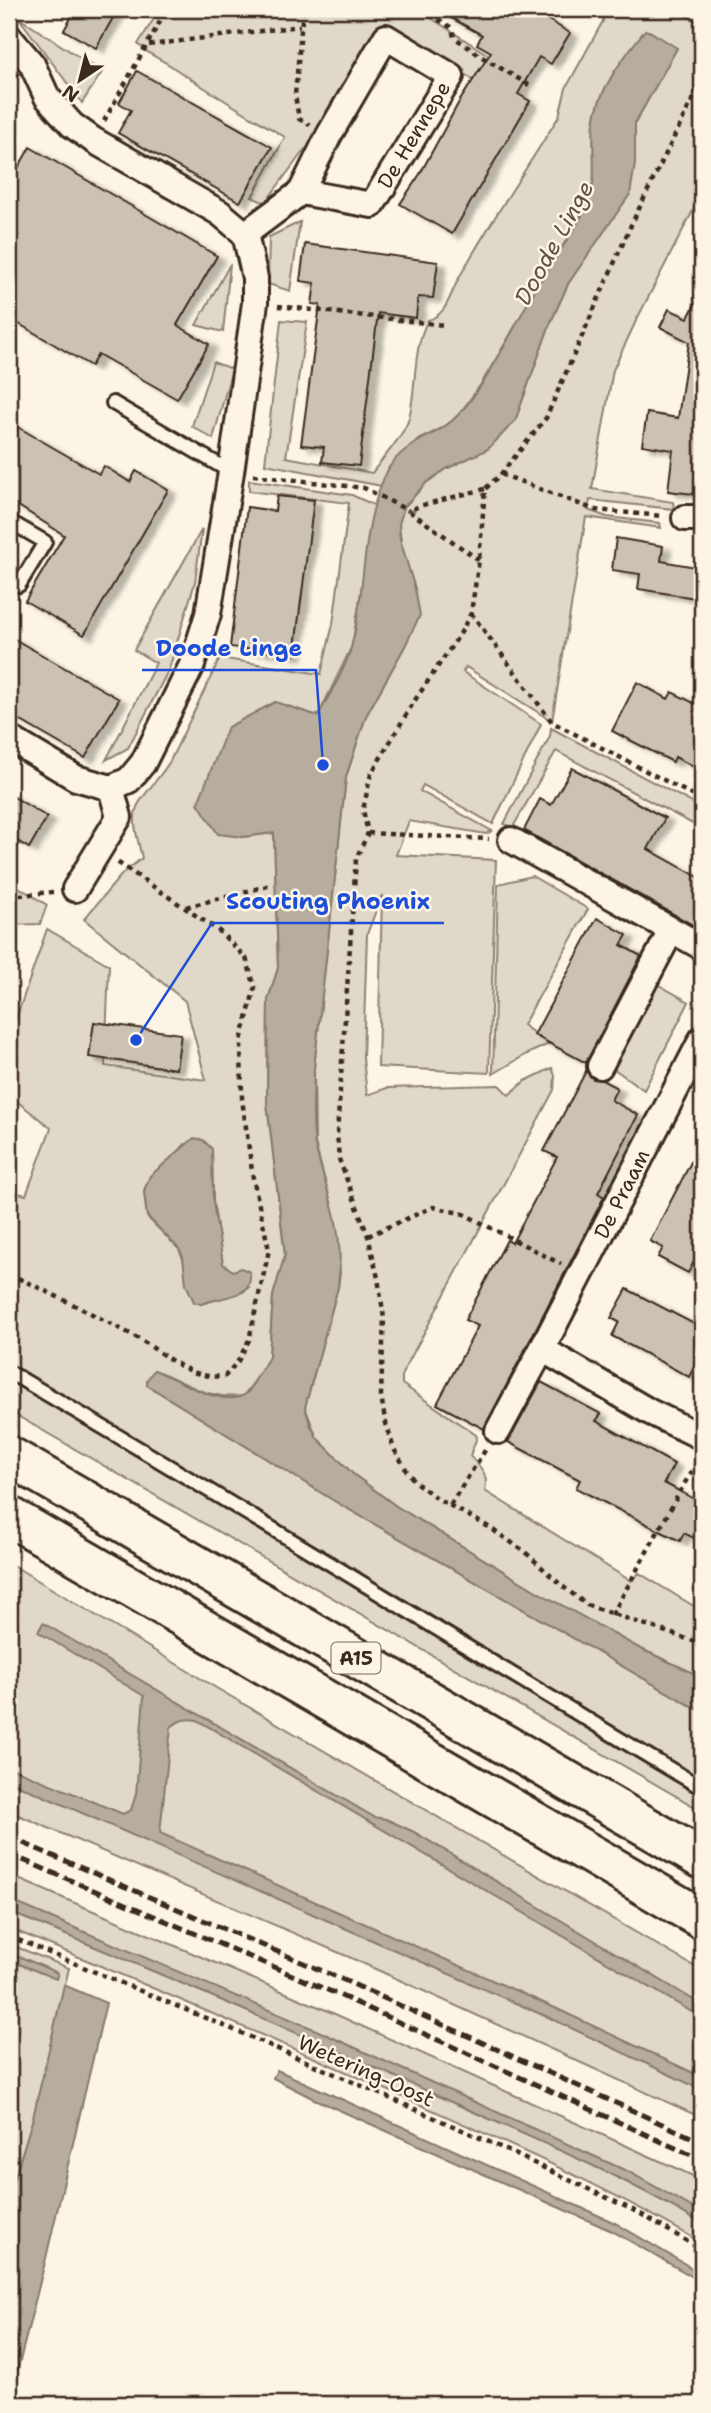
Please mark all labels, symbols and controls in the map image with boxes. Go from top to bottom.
north arrow [46,46,116,116]
street label: De Hennepe [371,76,457,194]
text: N [57,79,84,108]
water label: Doode Linge [507,175,601,311]
callout: Doode Linge [142,626,316,670]
text: Doode Linge [156,633,302,663]
callout: Scouting Phoenix [212,879,444,923]
text: Scouting Phoenix [226,886,430,916]
street label: De Praam [587,1144,657,1244]
road number: A15 [332,1642,380,1674]
street label: Wetering-Oost [293,2028,439,2114]

